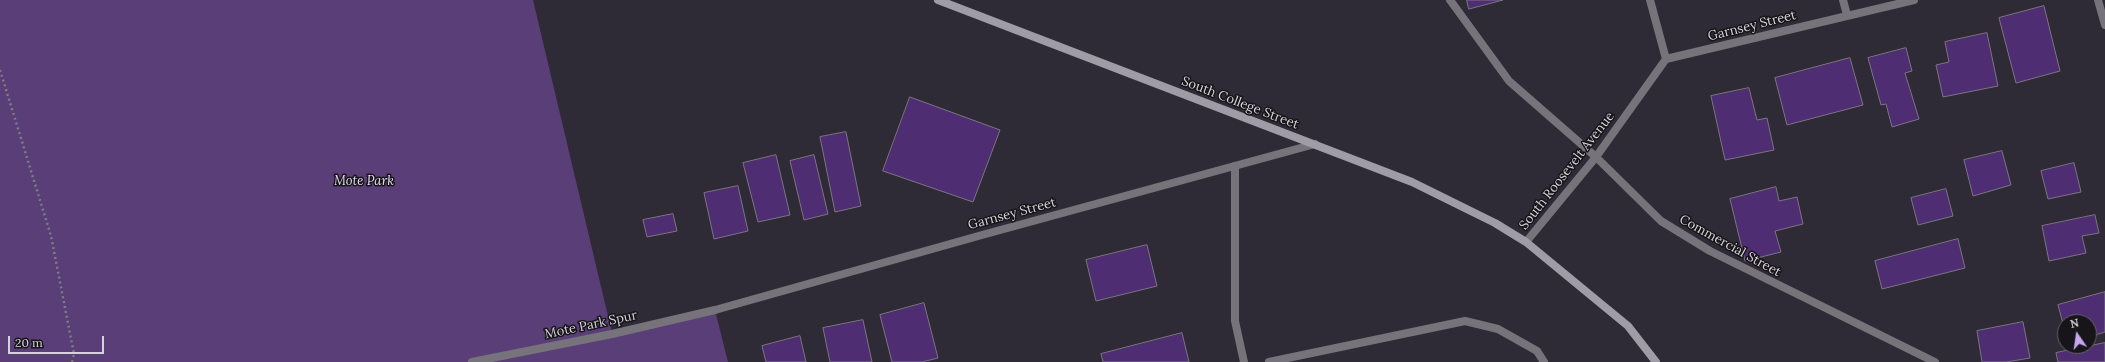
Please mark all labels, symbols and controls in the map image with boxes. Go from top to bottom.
street label: Garnsey Street [1706,8,1798,44]
street label: South College Street [1179,73,1301,133]
street label: South Roosevelt Avenue [1516,109,1618,233]
park label: Mote Park [334,173,394,189]
street label: Garnsey Street [966,195,1058,233]
street label: Commercial Street [1677,212,1783,280]
street label: Mote Park Spur [543,308,639,342]
north arrow [2057,314,2097,354]
text: N [2069,316,2080,331]
scale bar [10,328,106,354]
text: 20 m [15,335,43,350]

